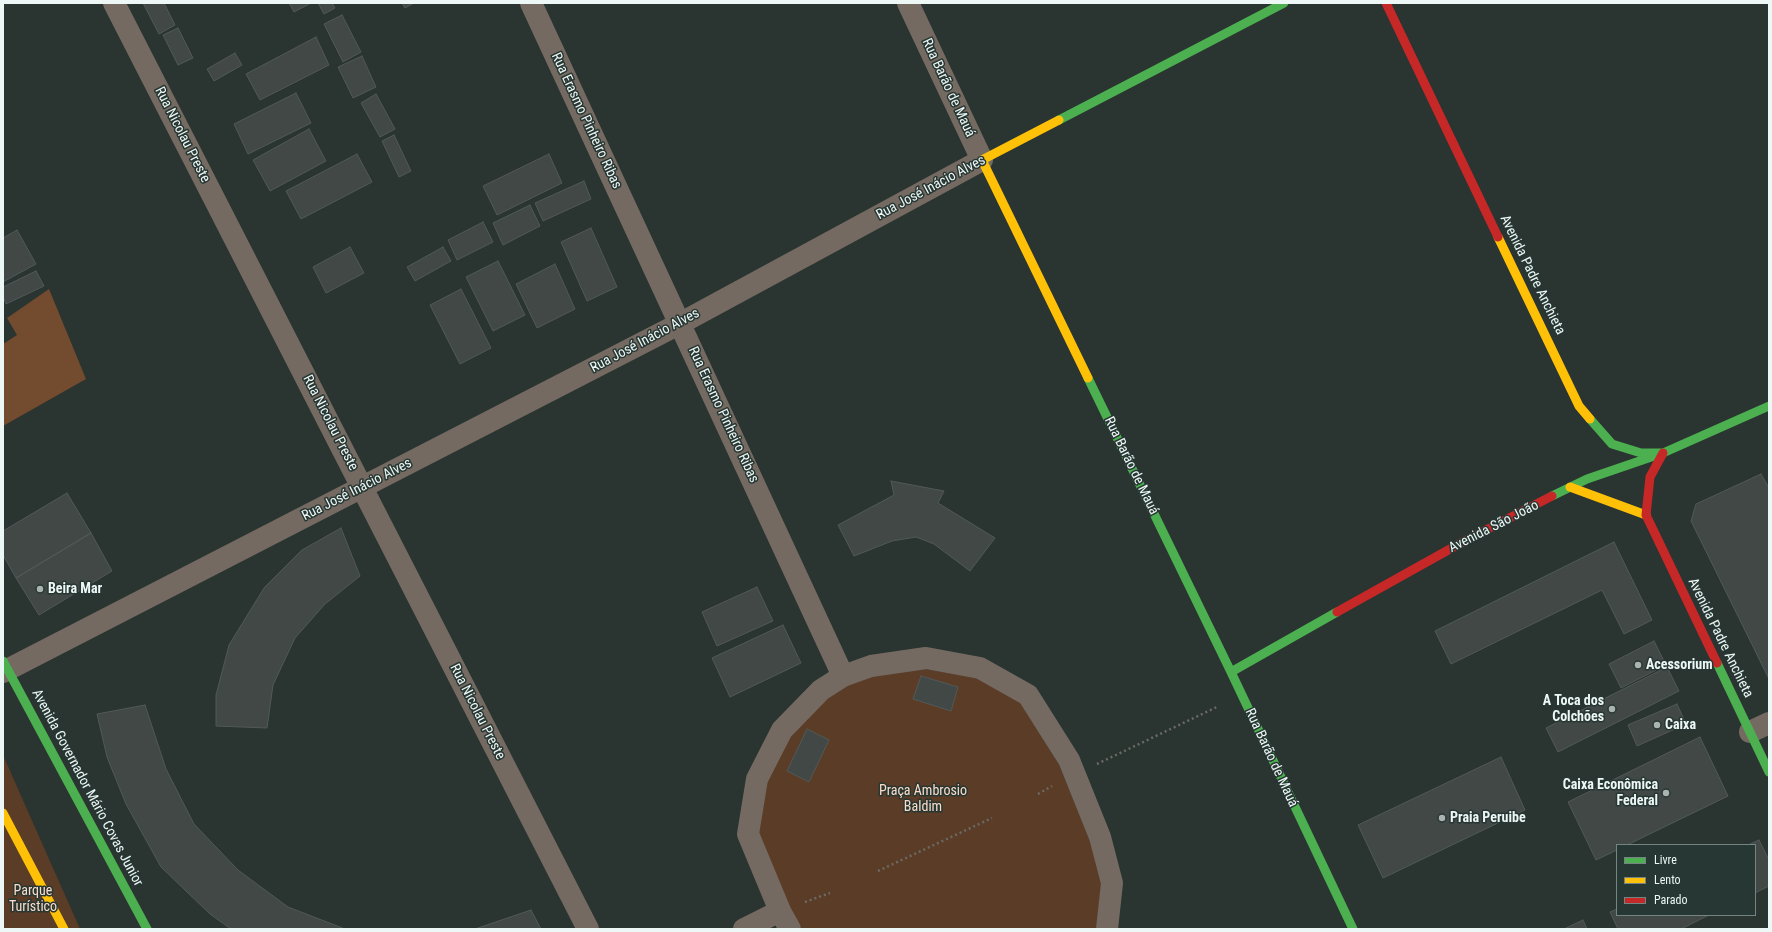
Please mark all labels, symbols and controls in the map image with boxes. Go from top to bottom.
street label: Rua Barão de Mauá [918,36,978,140]
street label: Rua Erasmo Pinheiro Ribas [547,50,625,192]
street label: Rua Nicolau Preste [151,84,213,186]
street label: Rua José Inácio Alves [874,152,988,224]
street label: Avenida Padre Anchieta [1496,212,1568,338]
street label: Rua José Inácio Alves [588,305,702,377]
street label: Rua Erasmo Pinheiro Ribas [684,344,762,486]
street label: Rua Nicolau Preste [299,372,361,474]
street label: Rua Barão de Mauá [1100,414,1162,518]
street label: Rua José Inácio Alves [299,455,415,525]
street label: Avenida São João [1446,497,1542,557]
street label: Avenida Padre Anchieta [1684,575,1756,701]
place label: Beira Mar [48,581,102,597]
marker: Beira Mar [35,584,45,594]
place label: Acessorium [1646,657,1713,673]
marker: Acessorium [1633,660,1643,670]
street label: Rua Nicolau Preste [446,661,508,763]
street label: Avenida Governador Mário Covas Junior [28,687,146,889]
place label: A Toca dos Colchões [1543,693,1604,726]
marker: A Toca dos Colchões [1607,704,1617,714]
street label: Rua Barão de Mauá [1241,706,1301,810]
place label: Caixa [1665,717,1696,733]
marker: Caixa [1652,720,1662,730]
place label: Caixa Econômica Federal [1563,777,1658,810]
park label: Praça Ambrosio Baldim [879,783,967,816]
marker: Caixa Econômica Federal [1661,788,1671,798]
place label: Praia Peruibe [1450,810,1526,826]
marker: Praia Peruibe [1437,813,1447,823]
legend [1616,844,1756,916]
text: Livre [1654,853,1677,867]
text: Lento [1654,873,1681,887]
park label: Parque Turístico [9,883,57,916]
text: Parado [1654,893,1687,907]

